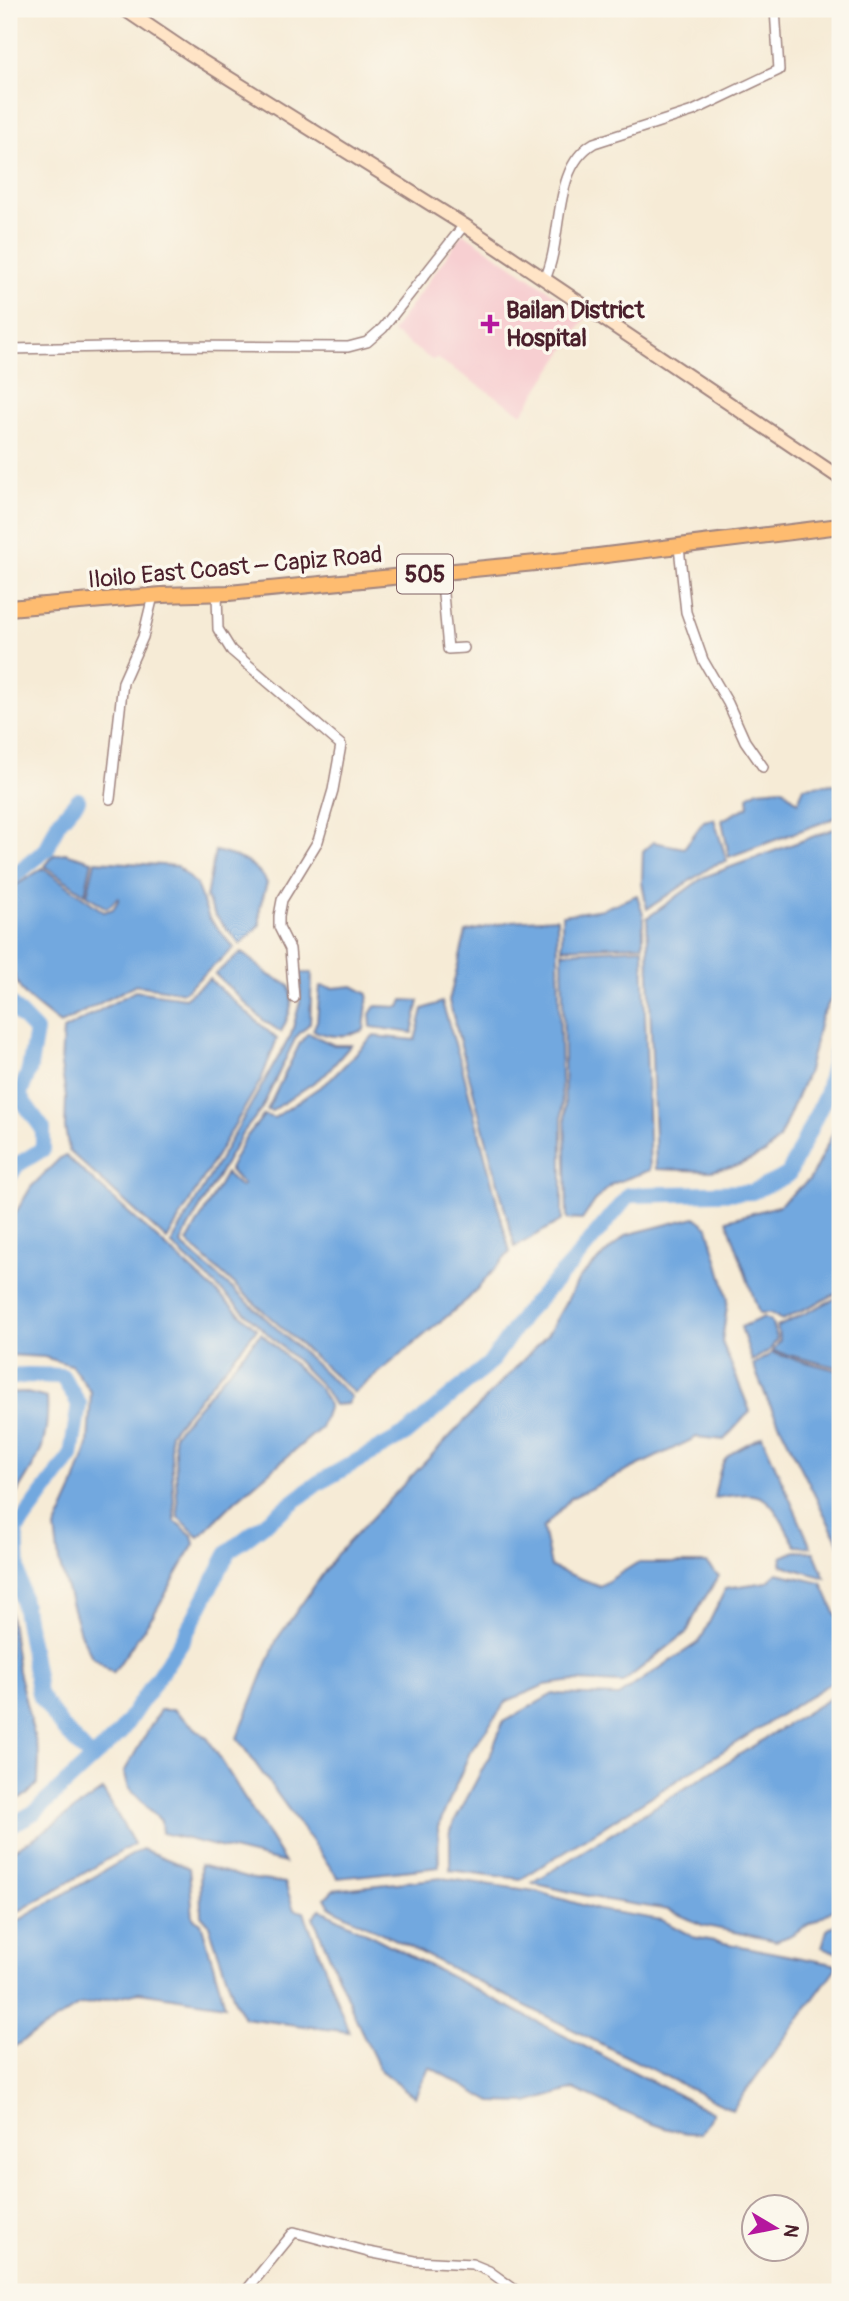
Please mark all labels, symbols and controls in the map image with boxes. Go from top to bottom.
place label: Bailan District Hospital [506,296,646,353]
marker: Bailan District Hospital [480,314,500,334]
street label: Iloilo East Coast – Capiz Road [87,540,383,595]
road number: 505 [397,554,453,594]
north arrow [740,2192,810,2262]
text: N [778,2222,804,2239]

